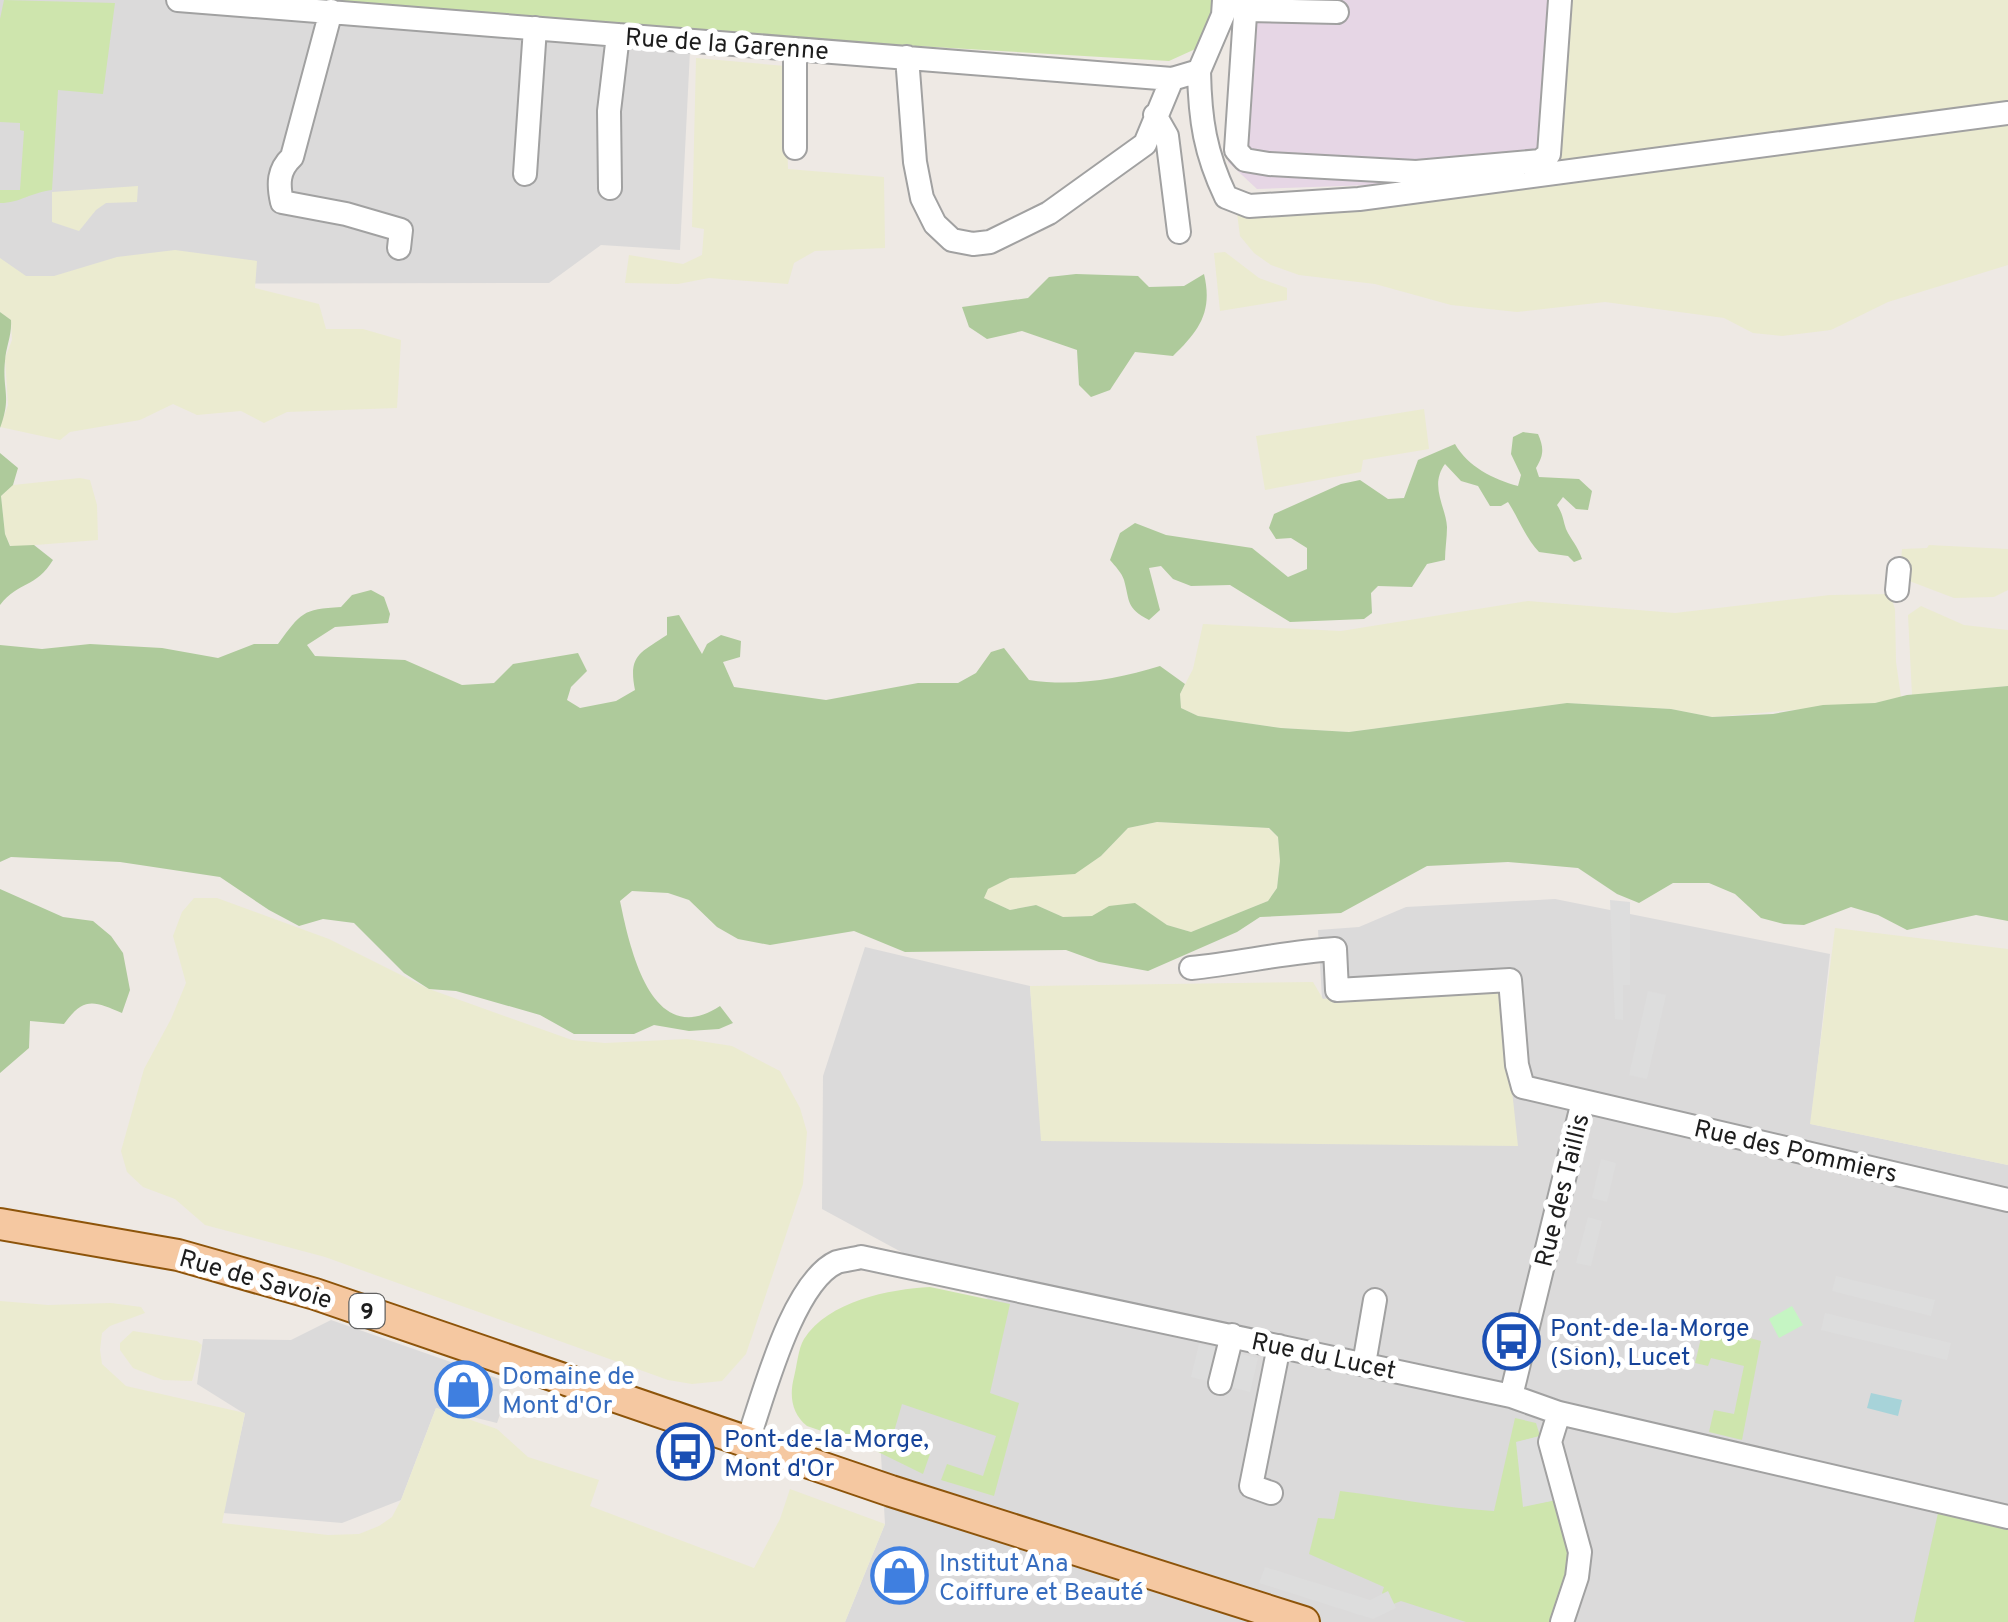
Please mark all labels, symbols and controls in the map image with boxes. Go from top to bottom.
street label: Rue de la Garenne [624,23,830,69]
street label: Rue des Taillis [1529,1111,1598,1271]
street label: Rue des Pommiers [1690,1114,1900,1192]
street label: Rue de Savoie [175,1244,335,1318]
road number: 9 [350,1294,384,1328]
bus stop icon: Pont-de-la-Morge (Sion), Lucet [1481,1311,1541,1371]
place label: Pont-de-la-Morge (Sion), Lucet [1550,1314,1749,1375]
street label: Rue du Lucet [1248,1327,1399,1389]
shop icon: Domaine de Mont d'Or [433,1359,493,1419]
place label: Domaine de Mont d'Or [502,1362,635,1423]
bus stop icon: Pont-de-la-Morge, Mont d'Or [655,1422,715,1482]
place label: Pont-de-la-Morge, Mont d'Or [724,1425,929,1486]
shop icon: Institut Ana Coiffure et Beauté [870,1546,930,1606]
place label: Institut Ana Coiffure et Beauté [939,1549,1143,1610]

